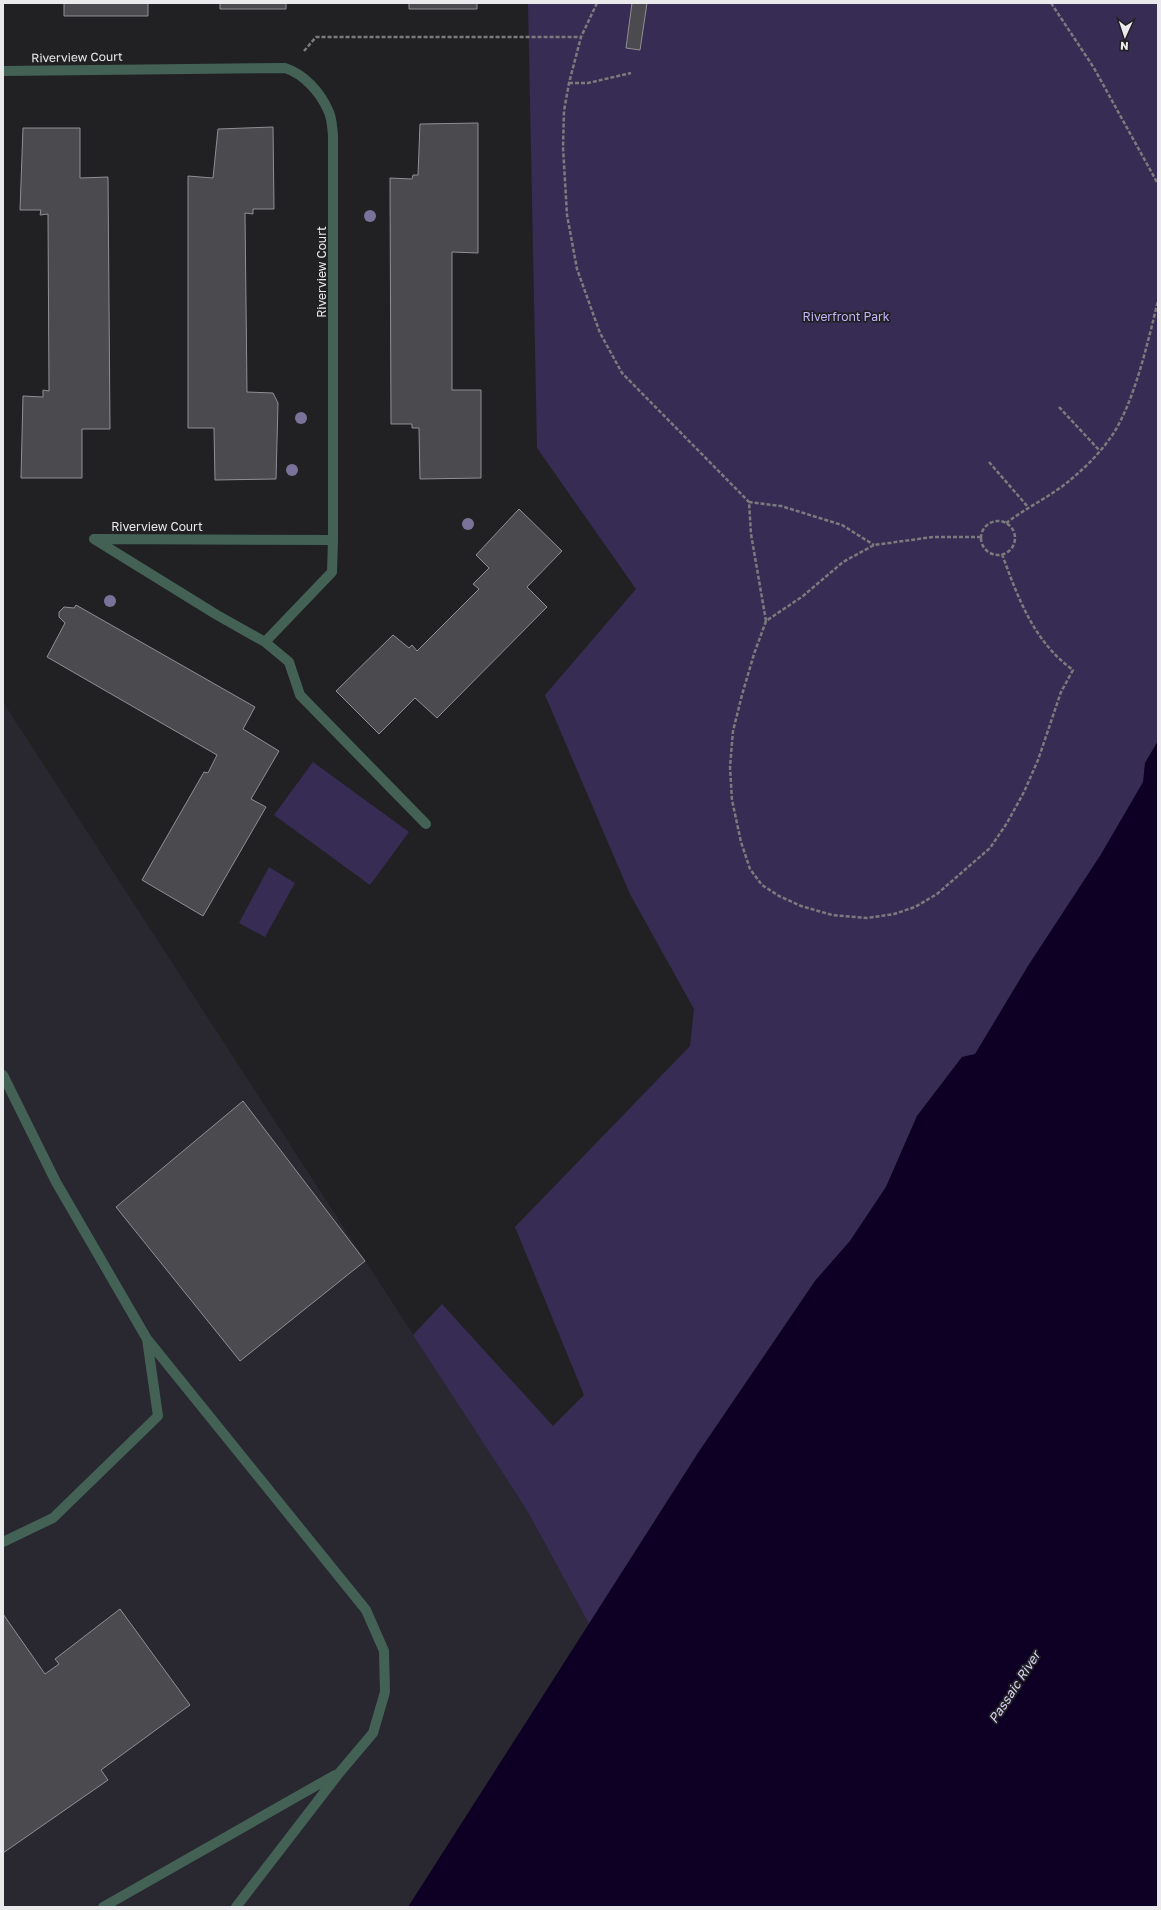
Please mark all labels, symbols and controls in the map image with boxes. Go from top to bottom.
north arrow [1105,16,1145,56]
text: N [1120,40,1129,53]
street label: Riverview Court [31,49,123,65]
street label: Riverview Court [314,226,329,318]
park label: Riverfront Park [803,309,890,324]
street label: Riverview Court [111,519,203,534]
water label: Passaic River [985,1646,1044,1726]

